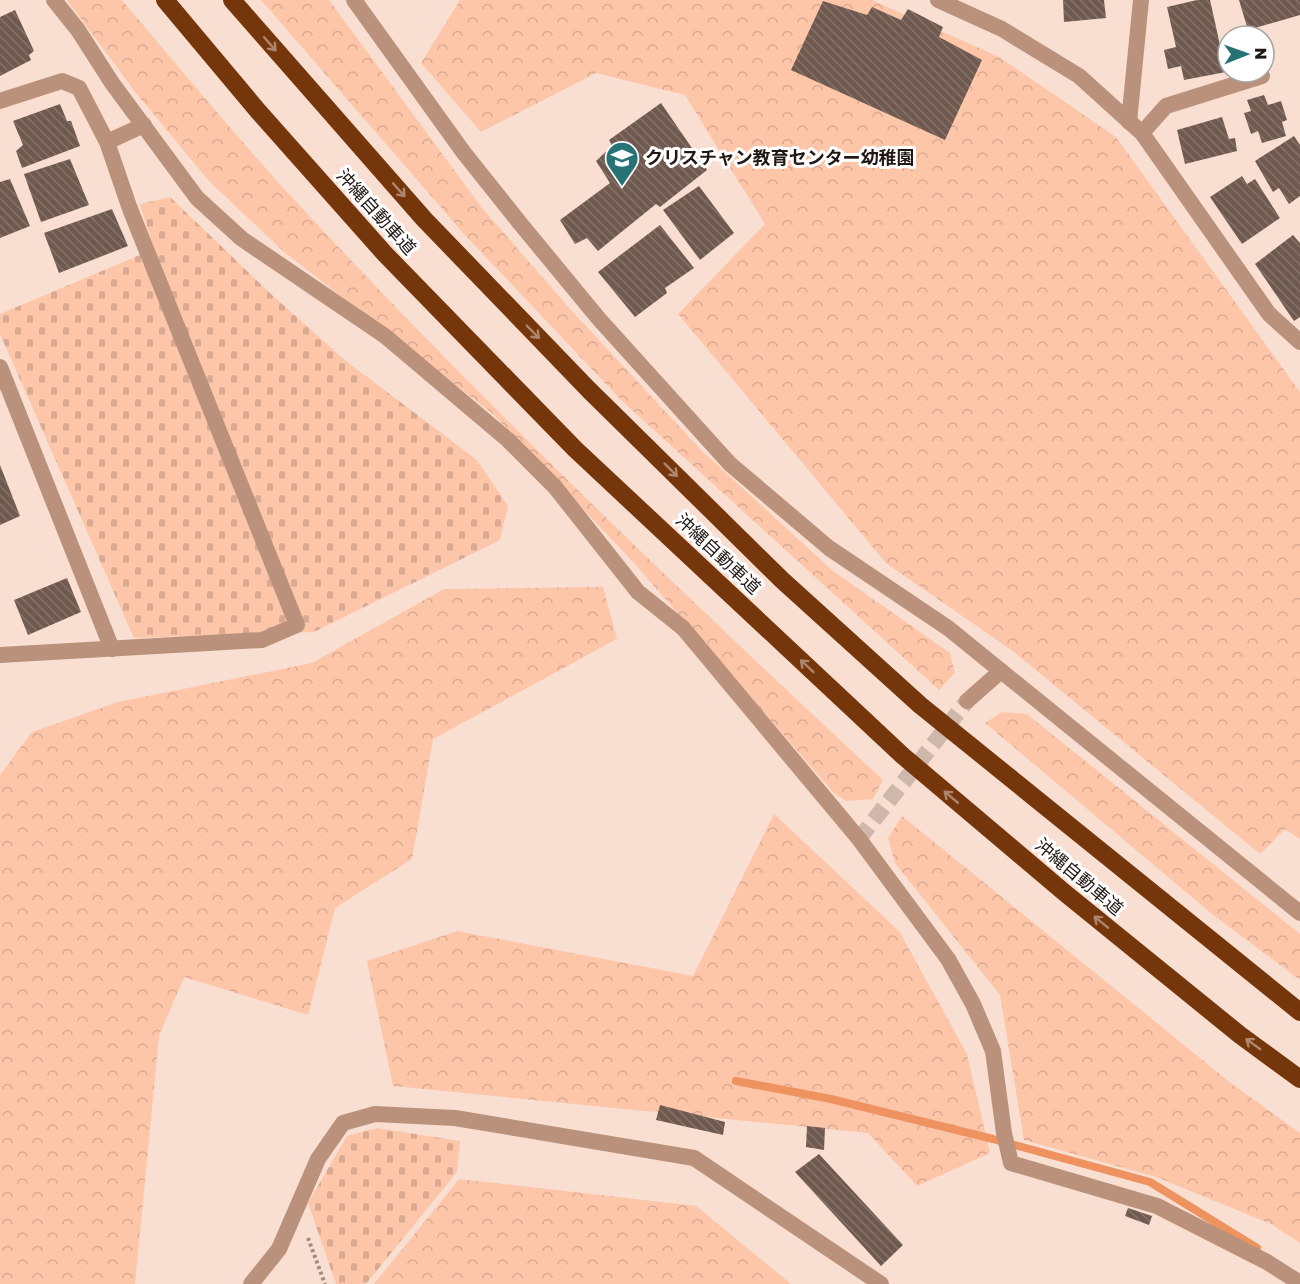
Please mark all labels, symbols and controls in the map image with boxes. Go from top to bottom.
north arrow [1216,24,1276,84]
one-way arrow [263,36,277,51]
text: N [1251,47,1271,60]
school or university icon: クリスチャン教育センター幼稚園 [604,140,640,187]
place label: クリスチャン教育センター幼稚園 [645,146,915,168]
street label: 沖縄自動車道 [332,164,421,259]
one-way arrow [392,182,406,197]
one-way arrow [526,324,541,339]
one-way arrow [663,463,678,478]
street label: 沖縄自動車道 [672,508,766,598]
one-way arrow [800,659,815,673]
one-way arrow [944,790,959,804]
street label: 沖縄自動車道 [1031,833,1128,919]
one-way arrow [1093,916,1109,929]
one-way arrow [1245,1038,1261,1051]

